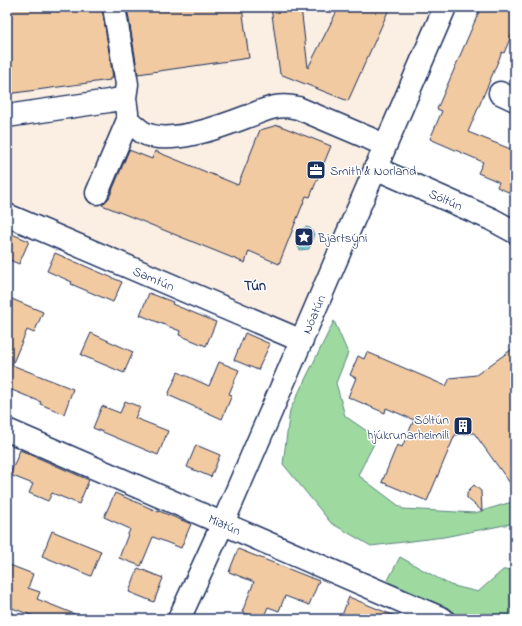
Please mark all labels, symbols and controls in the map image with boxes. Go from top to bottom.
office icon: Smith & Norland [305,159,327,181]
place label: Smith & Norland [330,162,417,181]
street label: Sóltún [426,185,465,216]
place icon: Bjartsýni [293,226,315,248]
place label: Bjartsýni [317,229,367,249]
street label: Samtún [130,262,177,297]
district label: Tún [244,276,266,297]
street label: Nóatún [298,292,331,337]
place label: Sóltún hjúkrunarheimili [367,411,449,445]
building icon: Sóltún hjúkrunarheimili [452,415,474,437]
street label: Miðtún [205,510,244,541]

